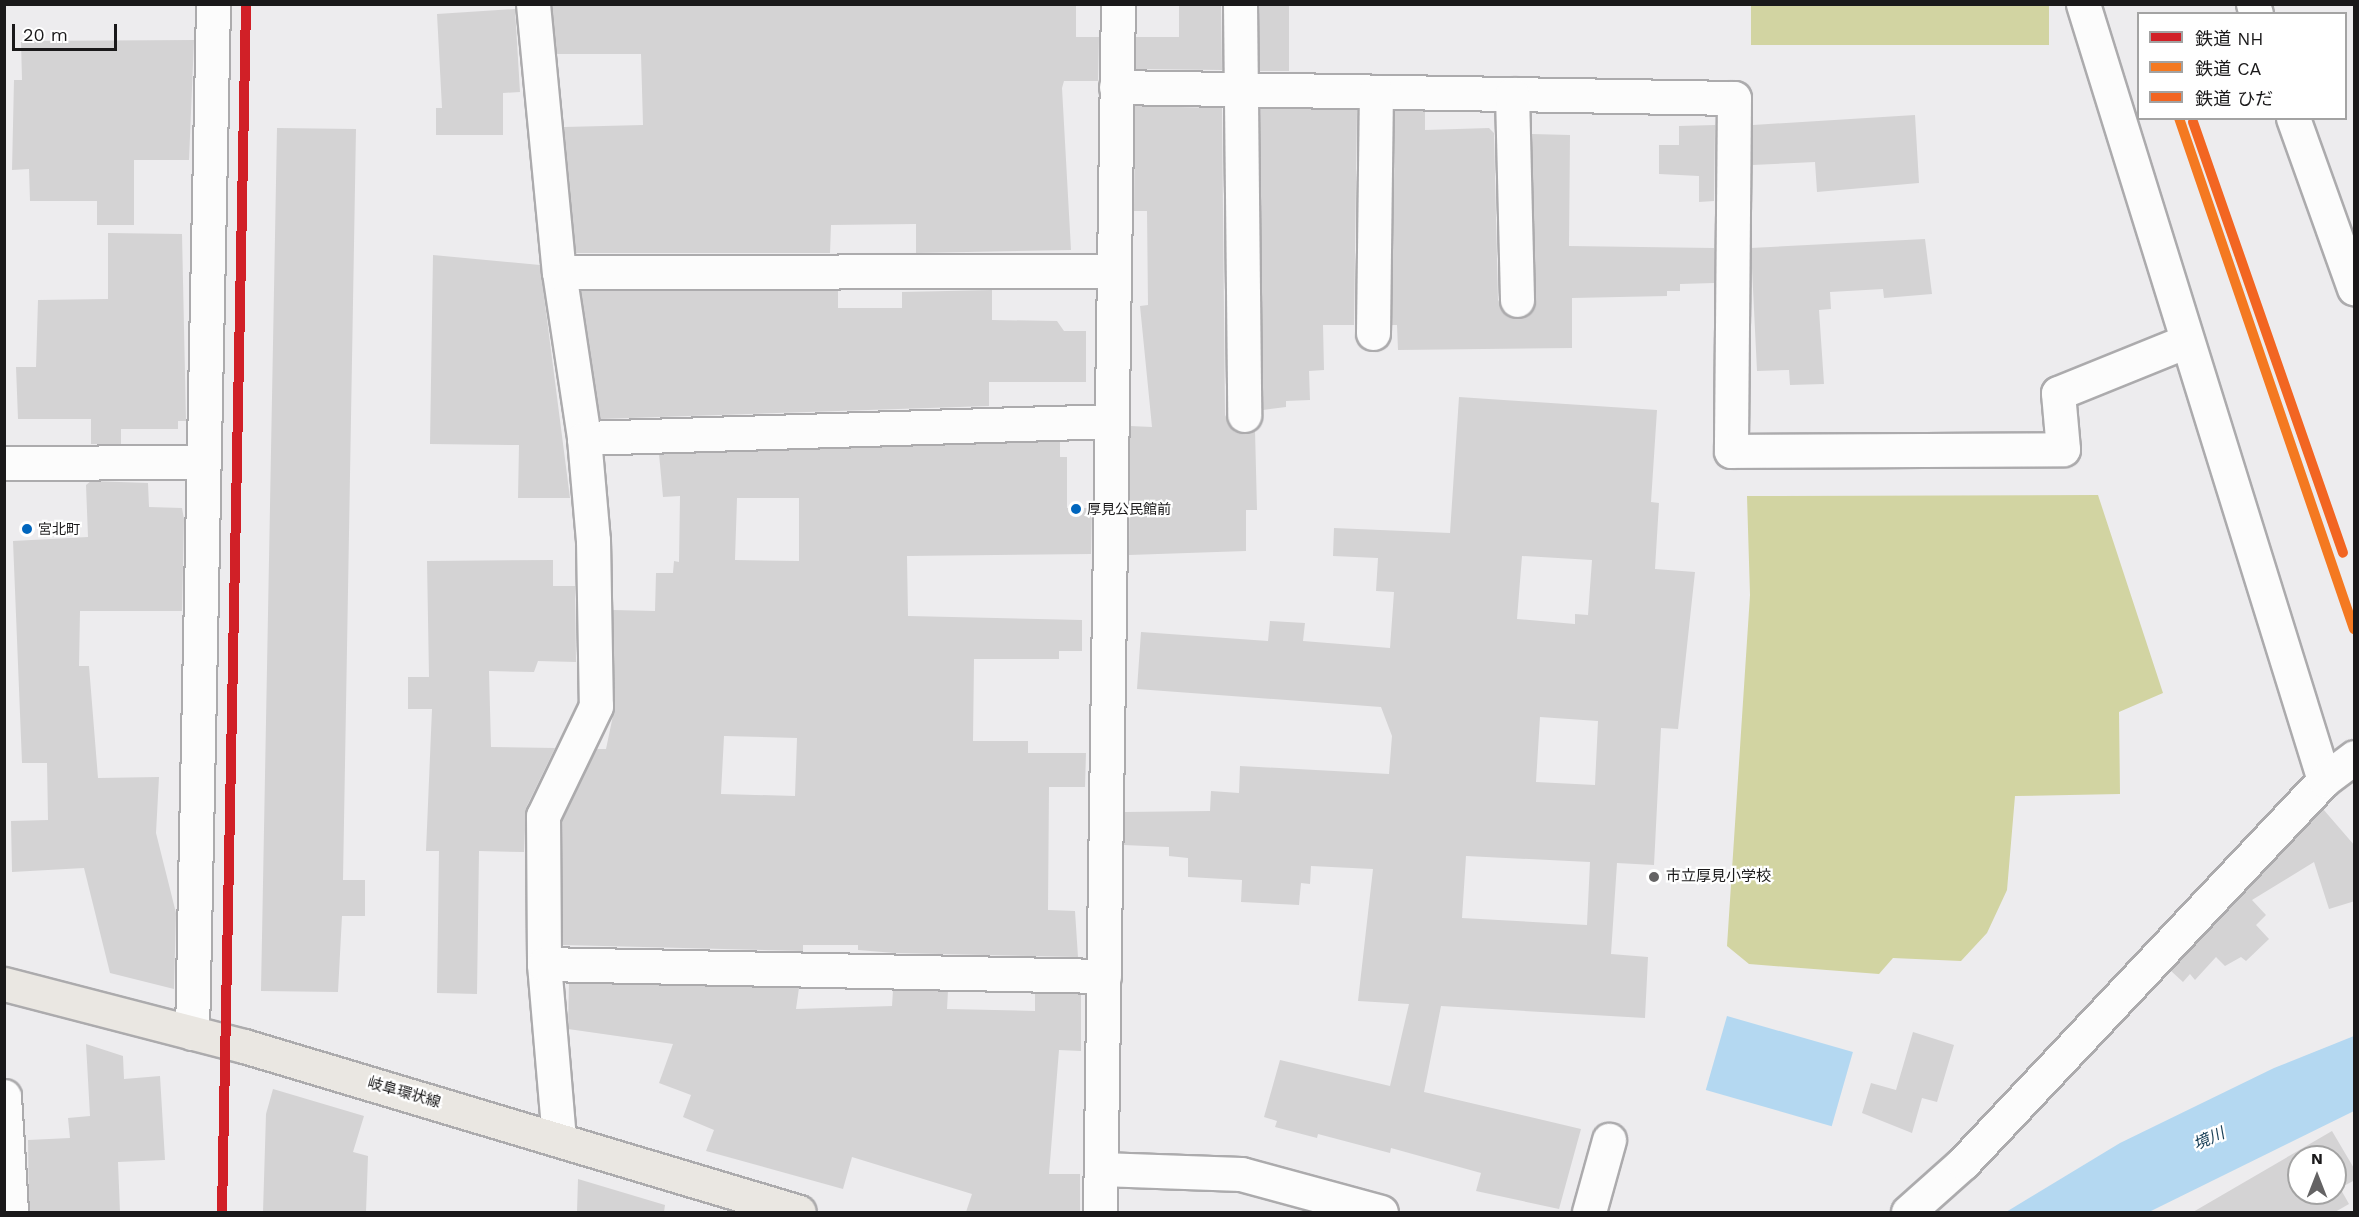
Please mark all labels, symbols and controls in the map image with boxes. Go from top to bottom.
scale bar [15,12,120,50]
legend [2137,12,2347,120]
text: 20 m [23,24,68,45]
text: 鉄道 NH [2195,28,2264,49]
text: 鉄道 CA [2195,58,2261,79]
text: 鉄道 ひだ [2195,88,2273,109]
place label: 厚見公民館前 [1087,501,1171,517]
marker: 厚見公民館前 [1070,503,1082,515]
place label: 宮北町 [38,521,80,537]
marker: 宮北町 [21,523,33,535]
place label: 市立厚見小学校 [1666,868,1771,886]
marker: 市立厚見小学校 [1647,870,1661,884]
street label: 岐阜環状線 [365,1074,443,1112]
water label: 境川 [2190,1124,2228,1154]
north arrow [2287,1145,2347,1205]
text: N [2311,1149,2323,1168]

